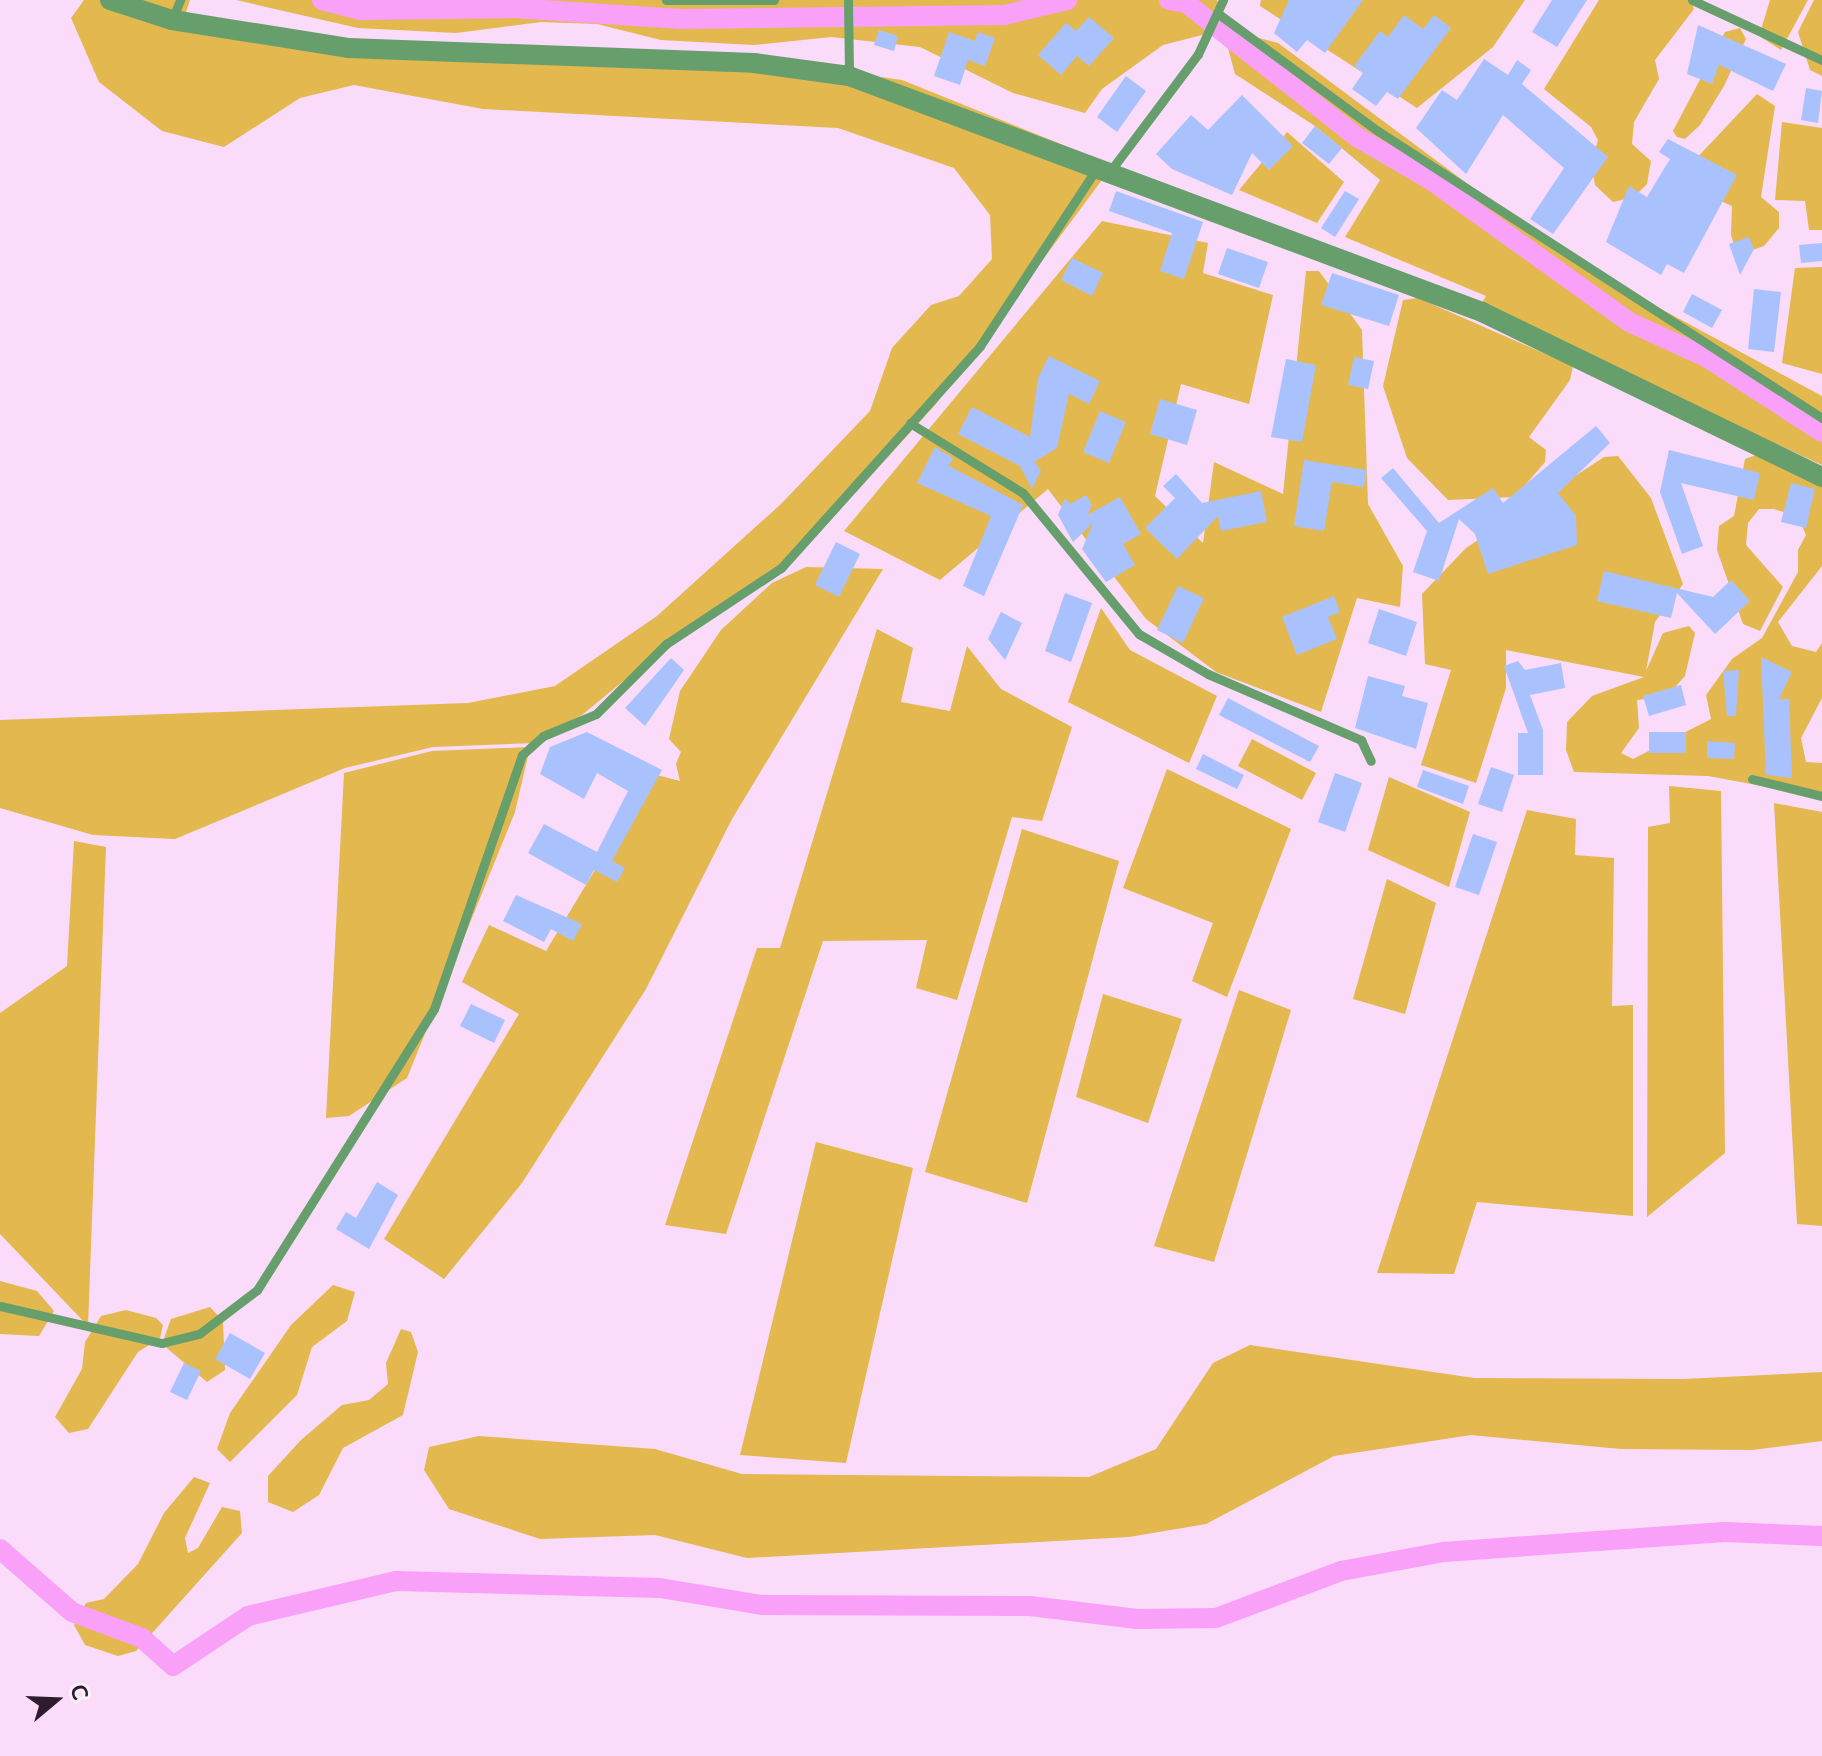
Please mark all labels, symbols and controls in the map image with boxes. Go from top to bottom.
north arrow [16,1660,96,1740]
text: С [62,1680,95,1704]

